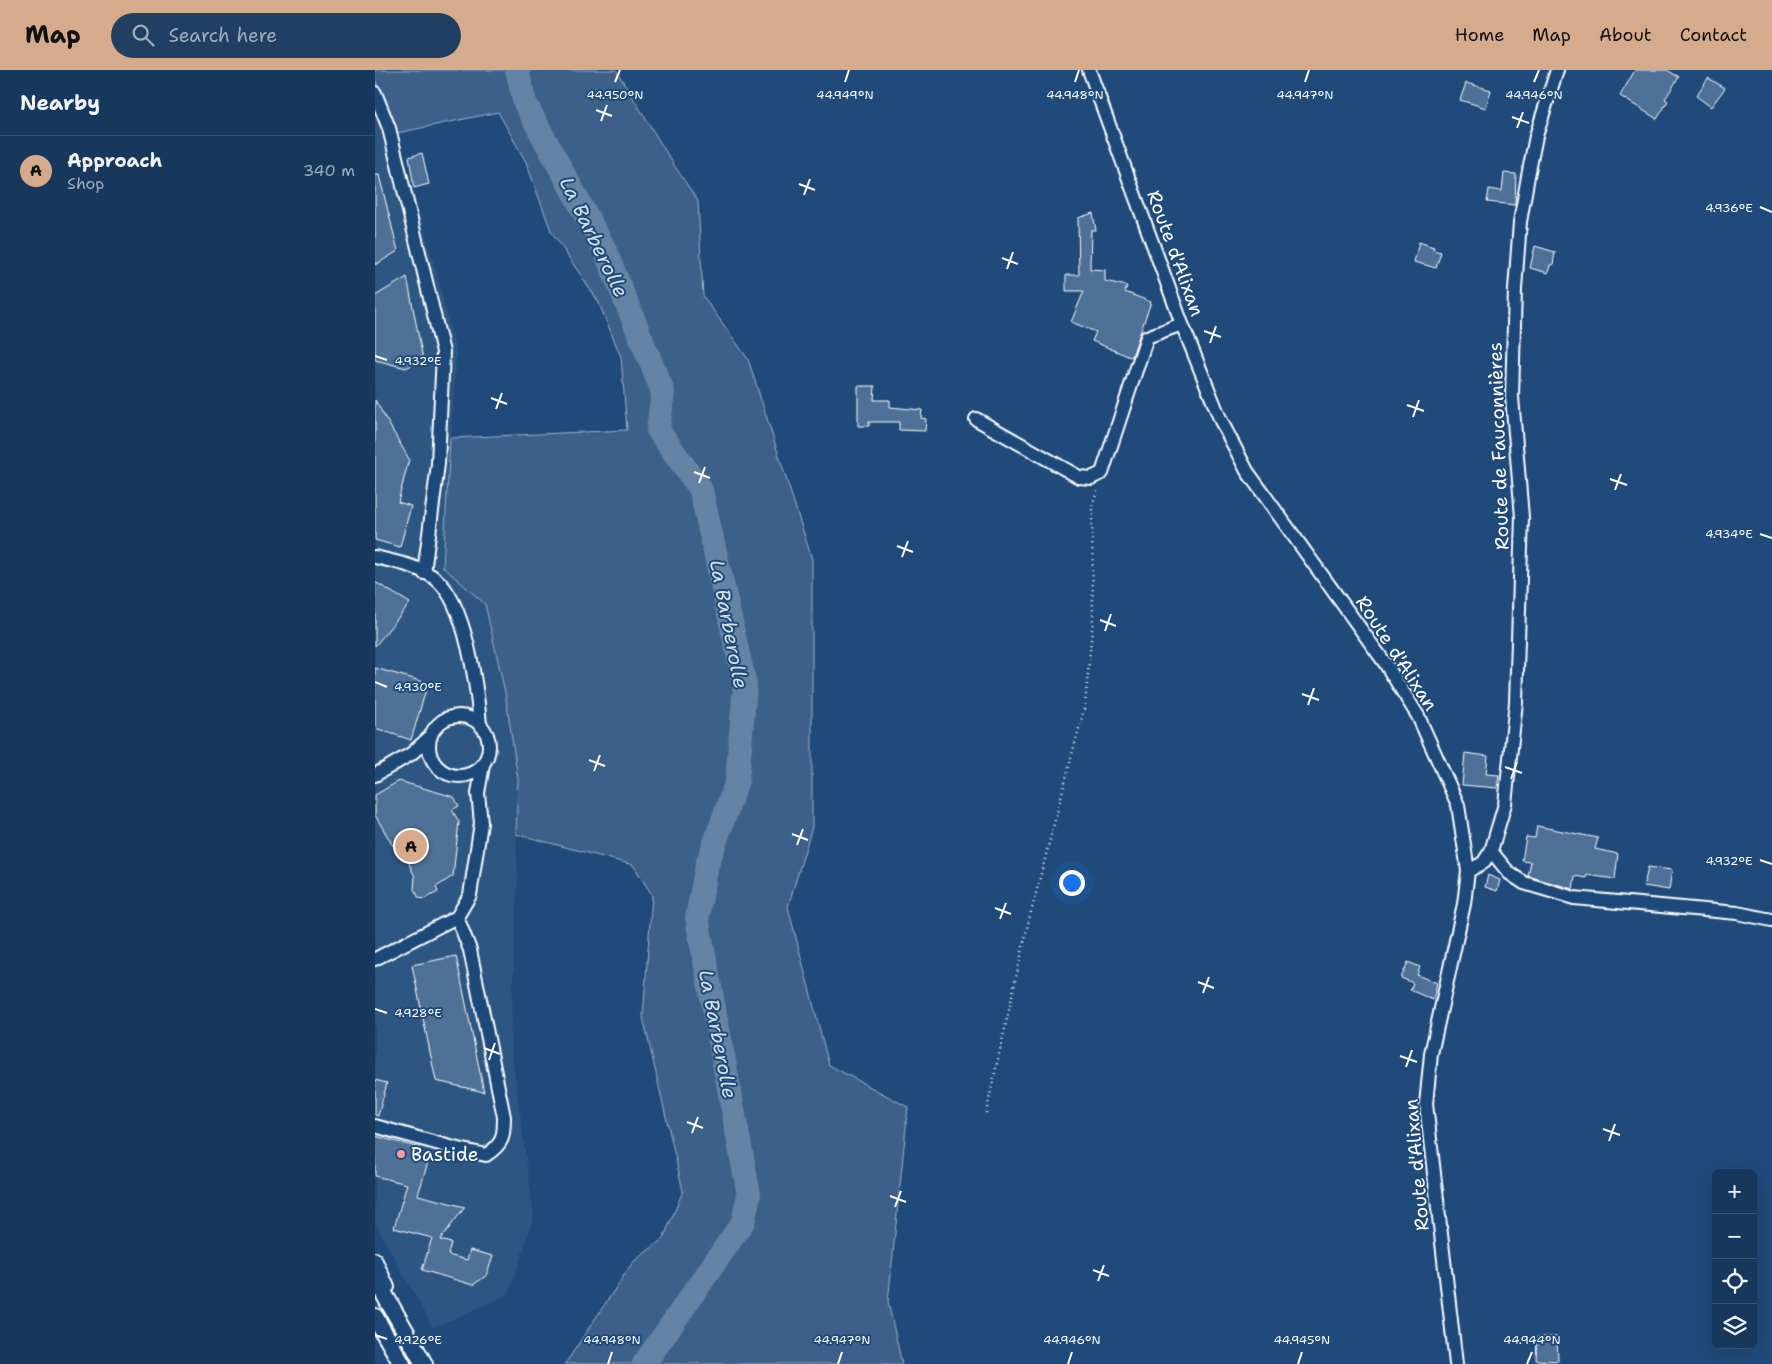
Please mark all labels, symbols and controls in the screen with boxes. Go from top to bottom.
search box [111,13,461,58]
text: Map [25,19,81,51]
icon: search [129,21,157,49]
text: Search here [169,23,277,48]
text: Home [1455,23,1504,47]
text: Map [1532,23,1571,47]
text: About [1599,23,1652,47]
text: Contact [1680,23,1747,47]
text: 44.950°N [587,87,643,103]
text: 44.949°N [816,87,874,103]
text: 44.948°N [1046,87,1104,103]
text: 44.947°N [1277,87,1333,103]
text: 44.946°N [1505,87,1563,103]
text: Nearby [20,89,100,117]
text: Approach [67,148,162,173]
text: A [30,160,42,181]
text: 340 m [303,160,355,181]
text: Shop [67,173,104,194]
water label: La Barberolle [554,173,634,301]
street label: Route d'Alixan [1141,187,1210,320]
text: 4.936°E [1705,200,1753,216]
street label: Route de Fauconnières [1482,342,1515,550]
text: 4.932°E [394,353,442,369]
text: 4.934°E [1705,526,1753,542]
water label: La Barberolle [704,557,754,691]
street label: Route d'Alixan [1350,591,1443,716]
text: 4.930°E [394,679,442,695]
pin: A [395,827,427,865]
text: 4.932°E [1705,853,1753,869]
your location [1059,870,1085,896]
water label: La Barberolle [693,967,743,1101]
text: 4.928°E [394,1005,442,1021]
street label: Route d'Alixan [1398,1098,1435,1232]
place label: Bastide [411,1142,479,1167]
marker: Bastide [395,1148,407,1160]
map controls [1712,1169,1757,1349]
button: + [1712,1169,1757,1214]
button: − [1712,1214,1757,1259]
button: locate [1712,1259,1757,1304]
button: layers [1712,1304,1757,1349]
text: 4.926°E [394,1332,442,1348]
text: 44.948°N [583,1332,641,1348]
text: 44.947°N [814,1332,870,1348]
text: 44.946°N [1043,1332,1101,1348]
text: 44.945°N [1274,1332,1330,1348]
text: 44.944°N [1503,1332,1561,1348]

